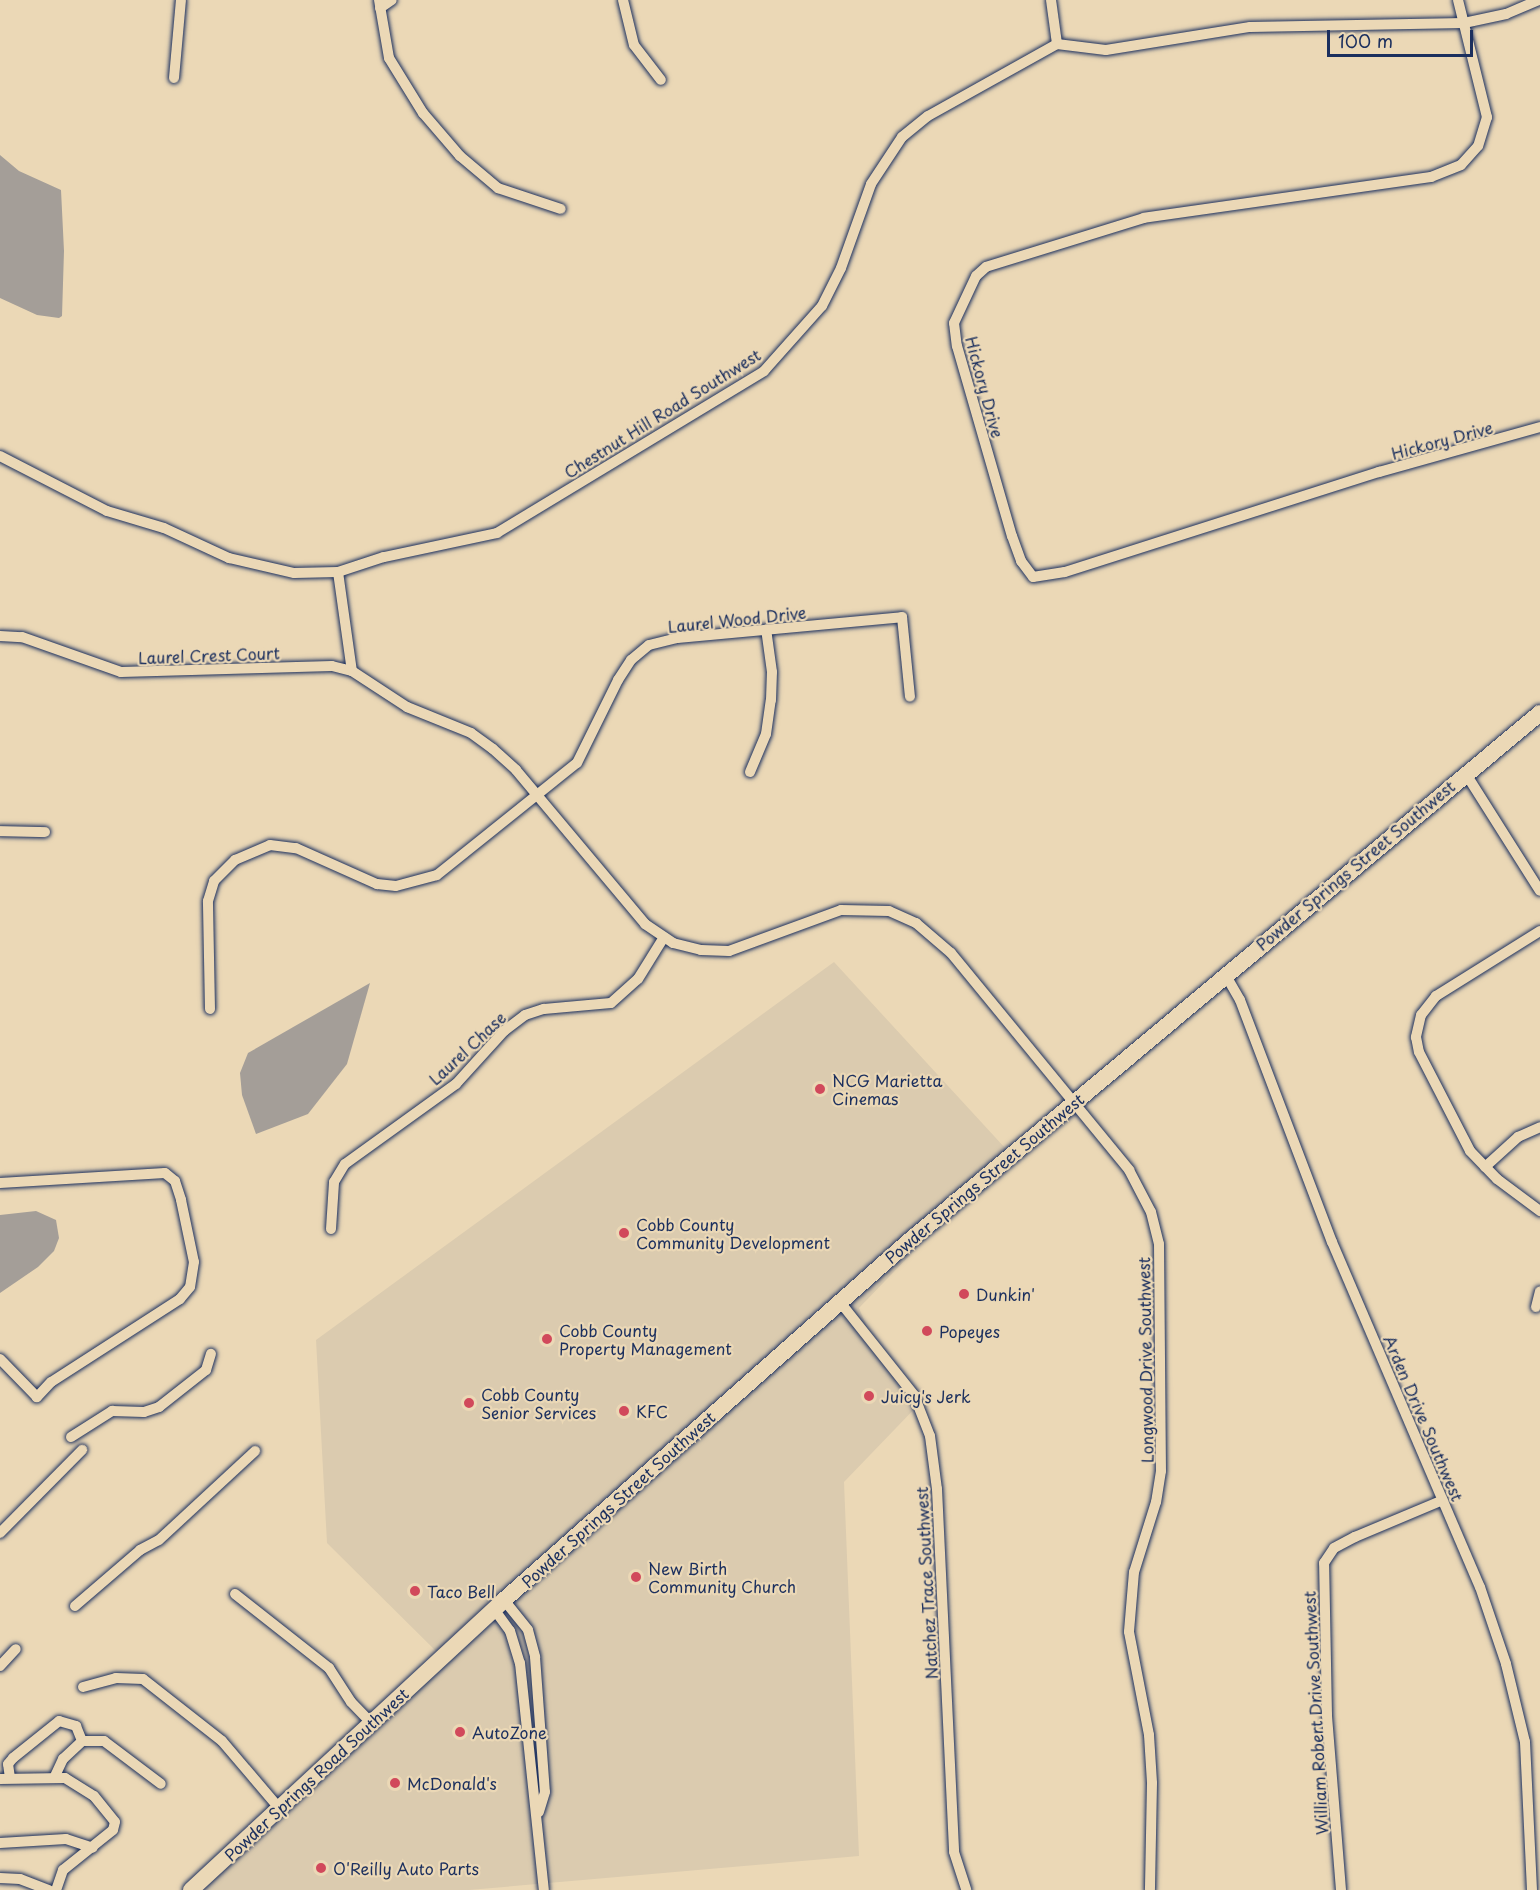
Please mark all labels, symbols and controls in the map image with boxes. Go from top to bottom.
scale bar [1330,18,1476,56]
text: 100 m [1338,27,1393,54]
street label: Hickory Drive [962,334,1008,440]
street label: Chestnut Hill Road Southwest [561,345,763,481]
street label: Hickory Drive [1389,417,1495,463]
street label: Laurel Wood Drive [666,602,808,636]
street label: Laurel Crest Court [137,643,281,667]
street label: Powder Springs Street Southwest [1251,776,1459,954]
street label: Laurel Chase [424,1007,510,1089]
place label: NCG Marietta Cinemas [832,1070,942,1108]
marker: NCG Marietta Cinemas [813,1082,827,1096]
street label: Powder Springs Street Southwest [880,1089,1088,1267]
place label: Cobb County Community Development [636,1214,831,1252]
marker: Cobb County Community Development [617,1226,631,1240]
street label: Longwood Drive Southwest [1134,1256,1156,1464]
place label: Dunkin' [976,1284,1035,1304]
marker: Dunkin' [957,1287,971,1301]
place label: Cobb County Property Management [559,1320,733,1358]
place label: Popeyes [939,1321,1000,1341]
marker: Popeyes [920,1324,934,1338]
marker: Cobb County Property Management [540,1332,554,1346]
street label: Arden Drive Southwest [1380,1332,1468,1504]
place label: Cobb County Senior Services [481,1384,596,1422]
place label: Juicy's Jerk [881,1386,972,1406]
marker: Juicy's Jerk [862,1389,876,1403]
marker: Cobb County Senior Services [462,1396,476,1410]
place label: KFC [636,1401,668,1421]
marker: KFC [617,1404,631,1418]
street label: Powder Springs Street Southwest [517,1407,719,1591]
street label: Natchez Trace Southwest [911,1486,941,1680]
place label: New Birth Community Church [648,1558,797,1596]
marker: New Birth Community Church [629,1570,643,1584]
place label: Taco Bell [427,1581,497,1601]
marker: Taco Bell [408,1584,422,1598]
street label: William Robert Drive Southwest [1299,1590,1331,1836]
street label: Powder Springs Road Southwest [220,1683,412,1865]
place label: AutoZone [472,1722,547,1742]
marker: AutoZone [453,1725,467,1739]
place label: McDonald's [407,1773,497,1793]
marker: McDonald's [388,1776,402,1790]
place label: O'Reilly Auto Parts [333,1858,480,1878]
marker: O'Reilly Auto Parts [314,1861,328,1875]

